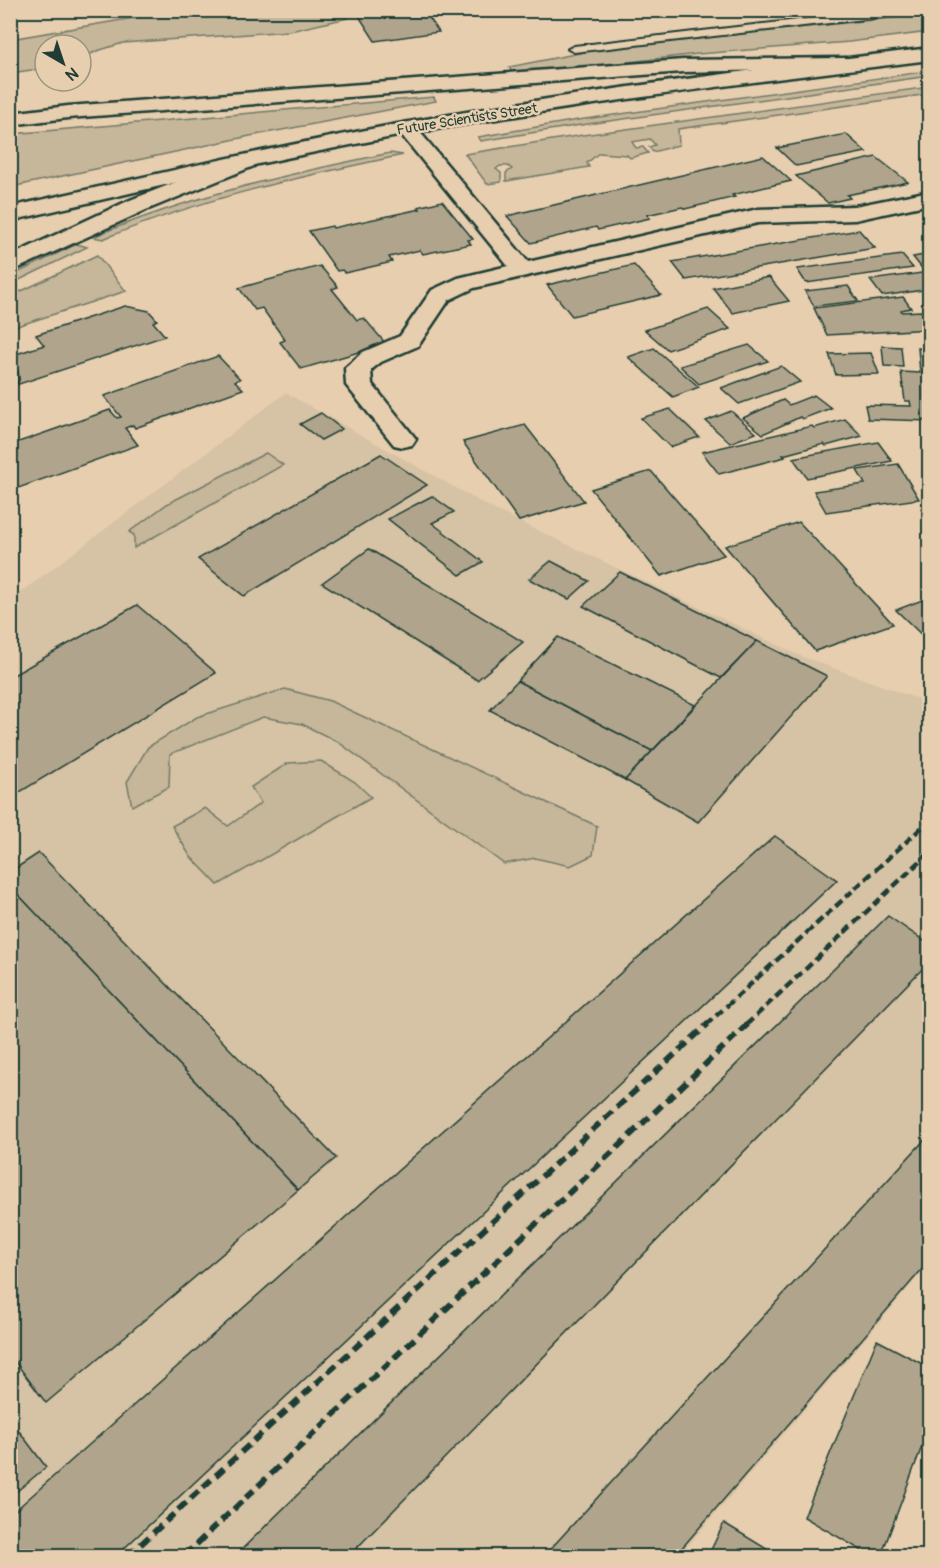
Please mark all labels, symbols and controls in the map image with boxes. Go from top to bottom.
north arrow [33,33,93,93]
text: N [61,63,82,85]
street label: Future Scientists Street [395,99,539,139]

